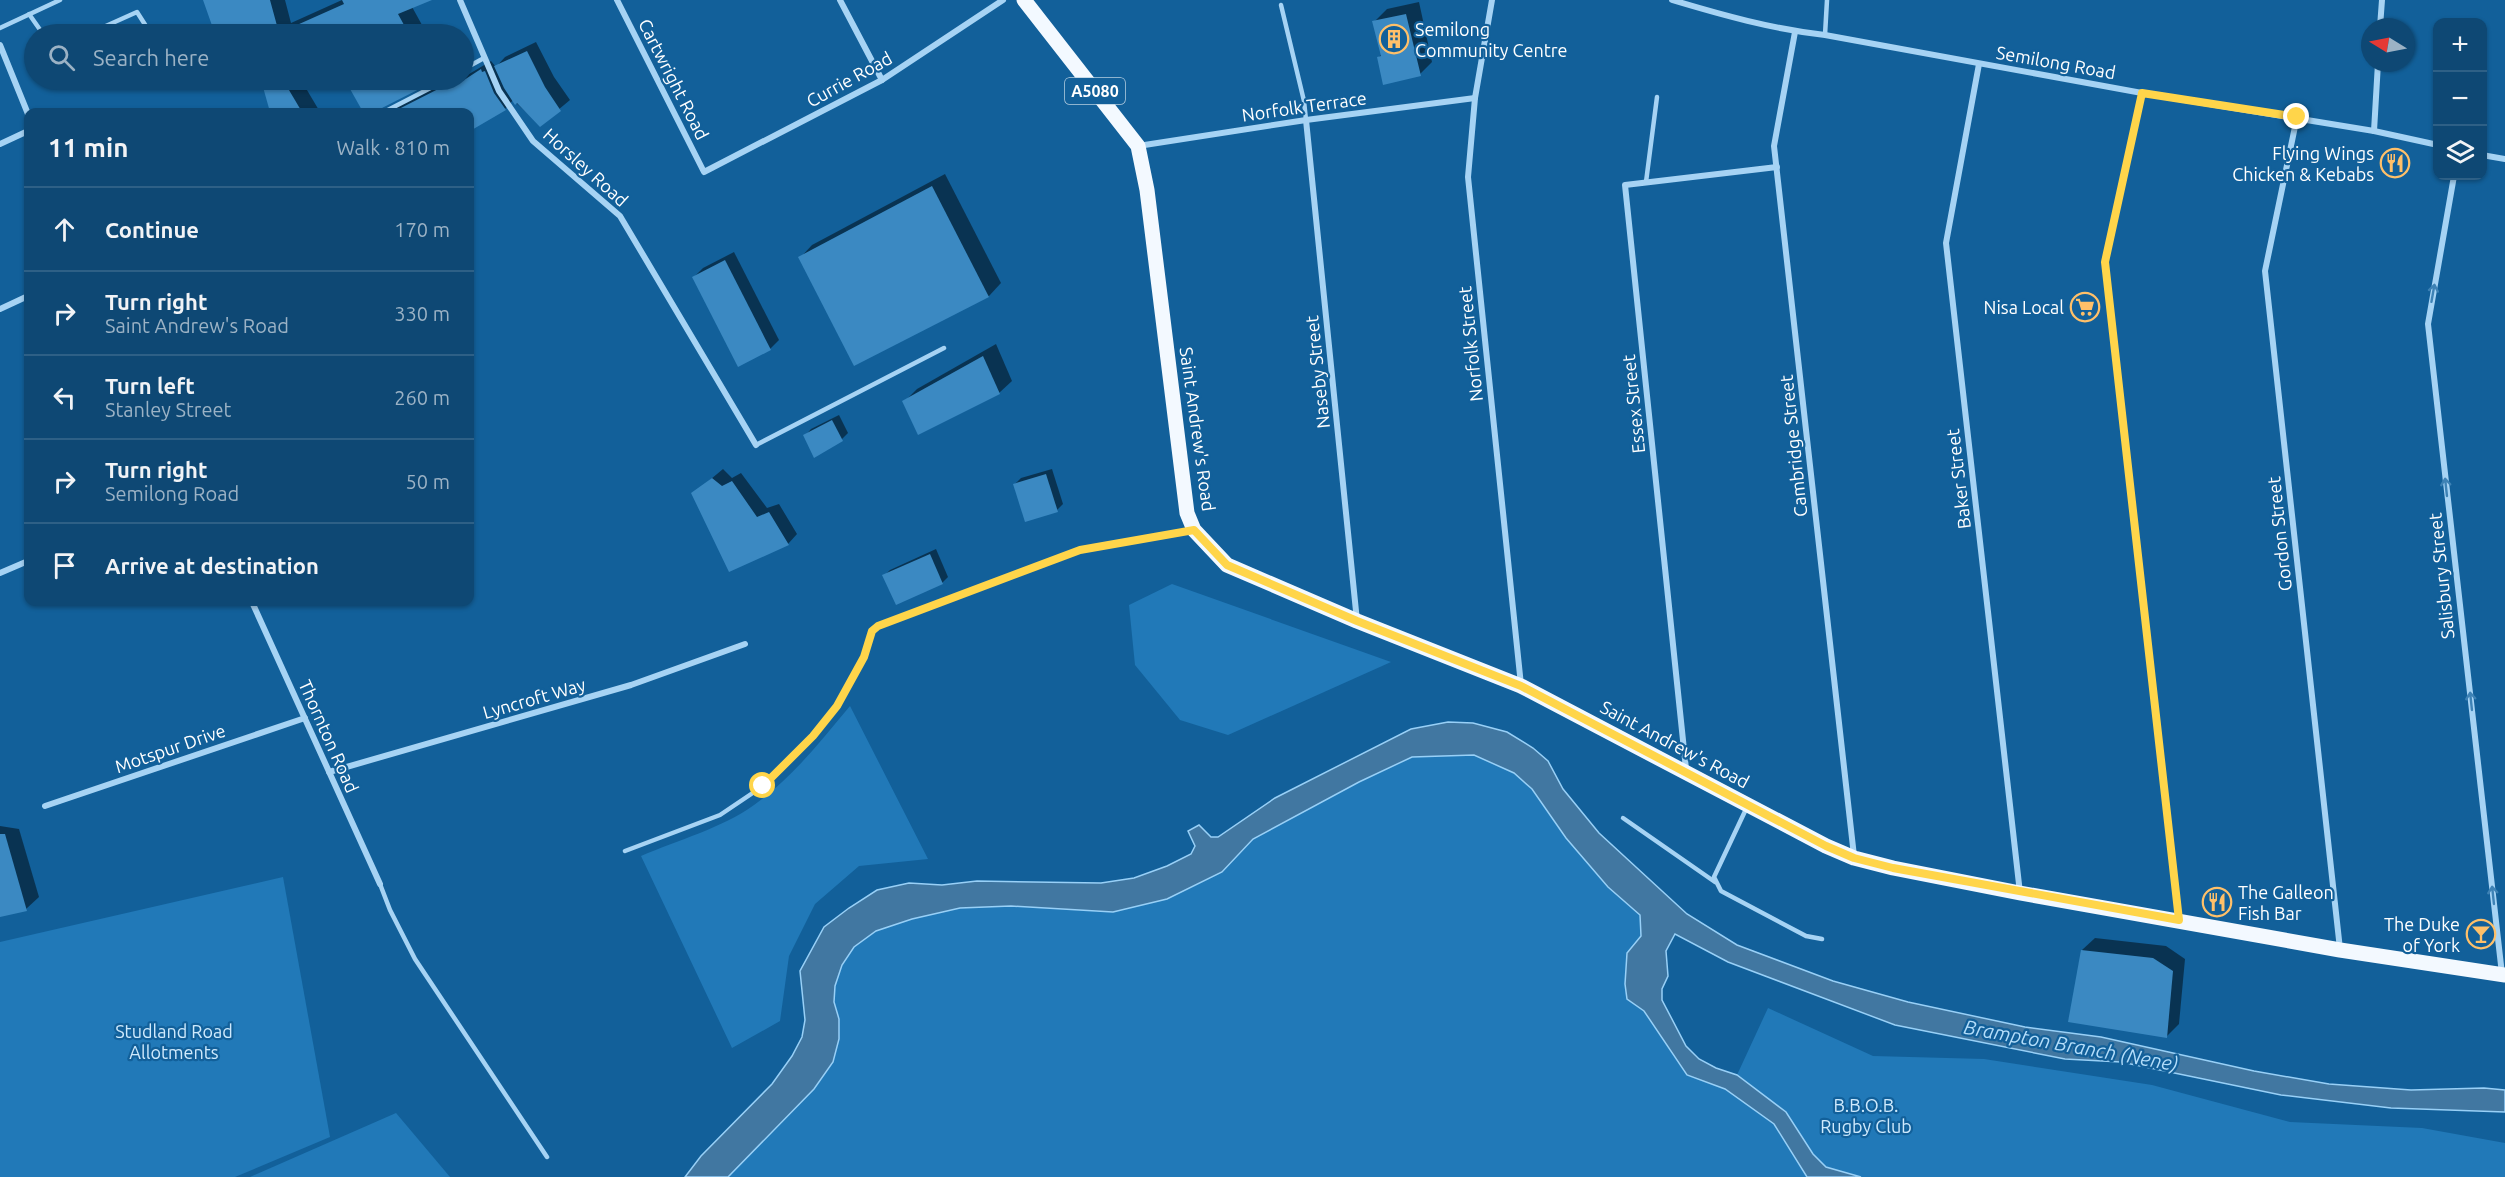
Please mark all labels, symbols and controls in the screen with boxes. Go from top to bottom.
street label: Cartwright Road [635,15,713,143]
north arrow [2361,18,2415,72]
map controls [2433,18,2487,180]
button: + [2433,18,2487,72]
place label: Semilong Community Centre [1415,19,1567,60]
building icon: Semilong Community Centre [1378,23,1410,55]
search box [24,24,474,90]
icon: search [45,41,78,74]
street label: Semilong Road [1995,42,2117,82]
text: Search here [93,45,209,70]
street label: Currie Road [803,47,895,111]
button: − [2433,72,2487,126]
road number: A5080 [1065,78,1125,104]
street label: Norfolk Terrace [1240,87,1368,125]
route end [2283,103,2309,129]
street label: Horsley Road [540,124,632,210]
button: layers [2433,126,2487,180]
text: 11 min [48,133,128,162]
text: Walk · 810 m [337,136,450,159]
place label: Flying Wings Chicken & Kebabs [2232,143,2374,184]
restaurant icon: Flying Wings Chicken & Kebabs [2379,147,2411,179]
icon: ahead [48,213,81,246]
text: Continue [105,217,199,242]
text: 170 m [394,218,450,241]
one-way arrow [2428,284,2439,304]
street label: Norfolk Street [1454,285,1486,403]
text: Turn right [105,289,207,314]
supermarket icon: Nisa Local [2069,291,2101,323]
icon: right [48,297,81,330]
place label: Nisa Local [1984,297,2064,317]
text: 330 m [394,302,450,325]
text: Saint Andrew's Road [105,314,289,337]
street label: Naseby Street [1301,315,1333,429]
street label: Saint Andrew's Road [1177,346,1219,512]
street label: Essex Street [1618,354,1648,454]
text: Turn left [105,373,195,398]
street label: Cambridge Street [1776,374,1810,518]
icon: left [48,381,81,414]
text: 260 m [394,386,450,409]
text: Stanley Street [105,398,231,421]
street label: Baker Street [1942,428,1974,530]
text: Turn right [105,457,207,482]
icon: right [48,465,81,498]
text: 50 m [406,470,450,493]
street label: Gordon Street [2263,476,2295,592]
one-way arrow [2441,477,2452,497]
text: Semilong Road [105,482,239,505]
street label: Salisbury Street [2424,512,2458,640]
icon: arrive [48,549,81,582]
text: Arrive at destination [105,553,319,578]
street label: Lyncroft Way [480,674,588,722]
street label: Thornton Road [295,676,363,796]
one-way arrow [2465,692,2476,712]
street label: Saint Andrew's Road [1597,696,1753,792]
street label: Motspur Drive [112,720,228,776]
route start [749,772,775,798]
place label: The Galleon Fish Bar [2238,882,2334,923]
restaurant icon: The Galleon Fish Bar [2201,886,2233,918]
one-way arrow [2487,886,2498,906]
place label: The Duke of York [2384,914,2460,955]
bar icon: The Duke of York [2465,918,2497,950]
water label: Brampton Branch (Nene) [1962,1015,2180,1075]
park label: Studland Road Allotments [115,1021,233,1062]
park label: B.B.O.B. Rugby Club [1820,1095,1912,1136]

